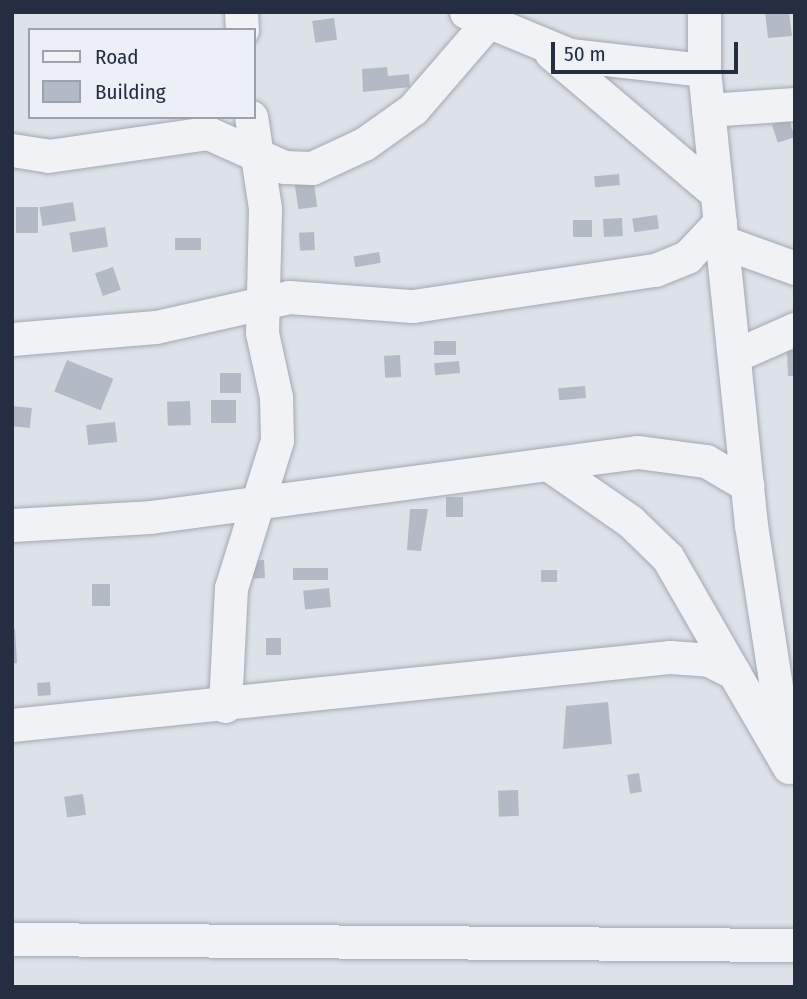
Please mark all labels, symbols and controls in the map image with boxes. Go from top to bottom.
legend [28,28,256,119]
scale bar [555,28,742,72]
text: 50 m [564,41,606,67]
text: Road [95,44,139,70]
text: Building [95,79,166,105]

